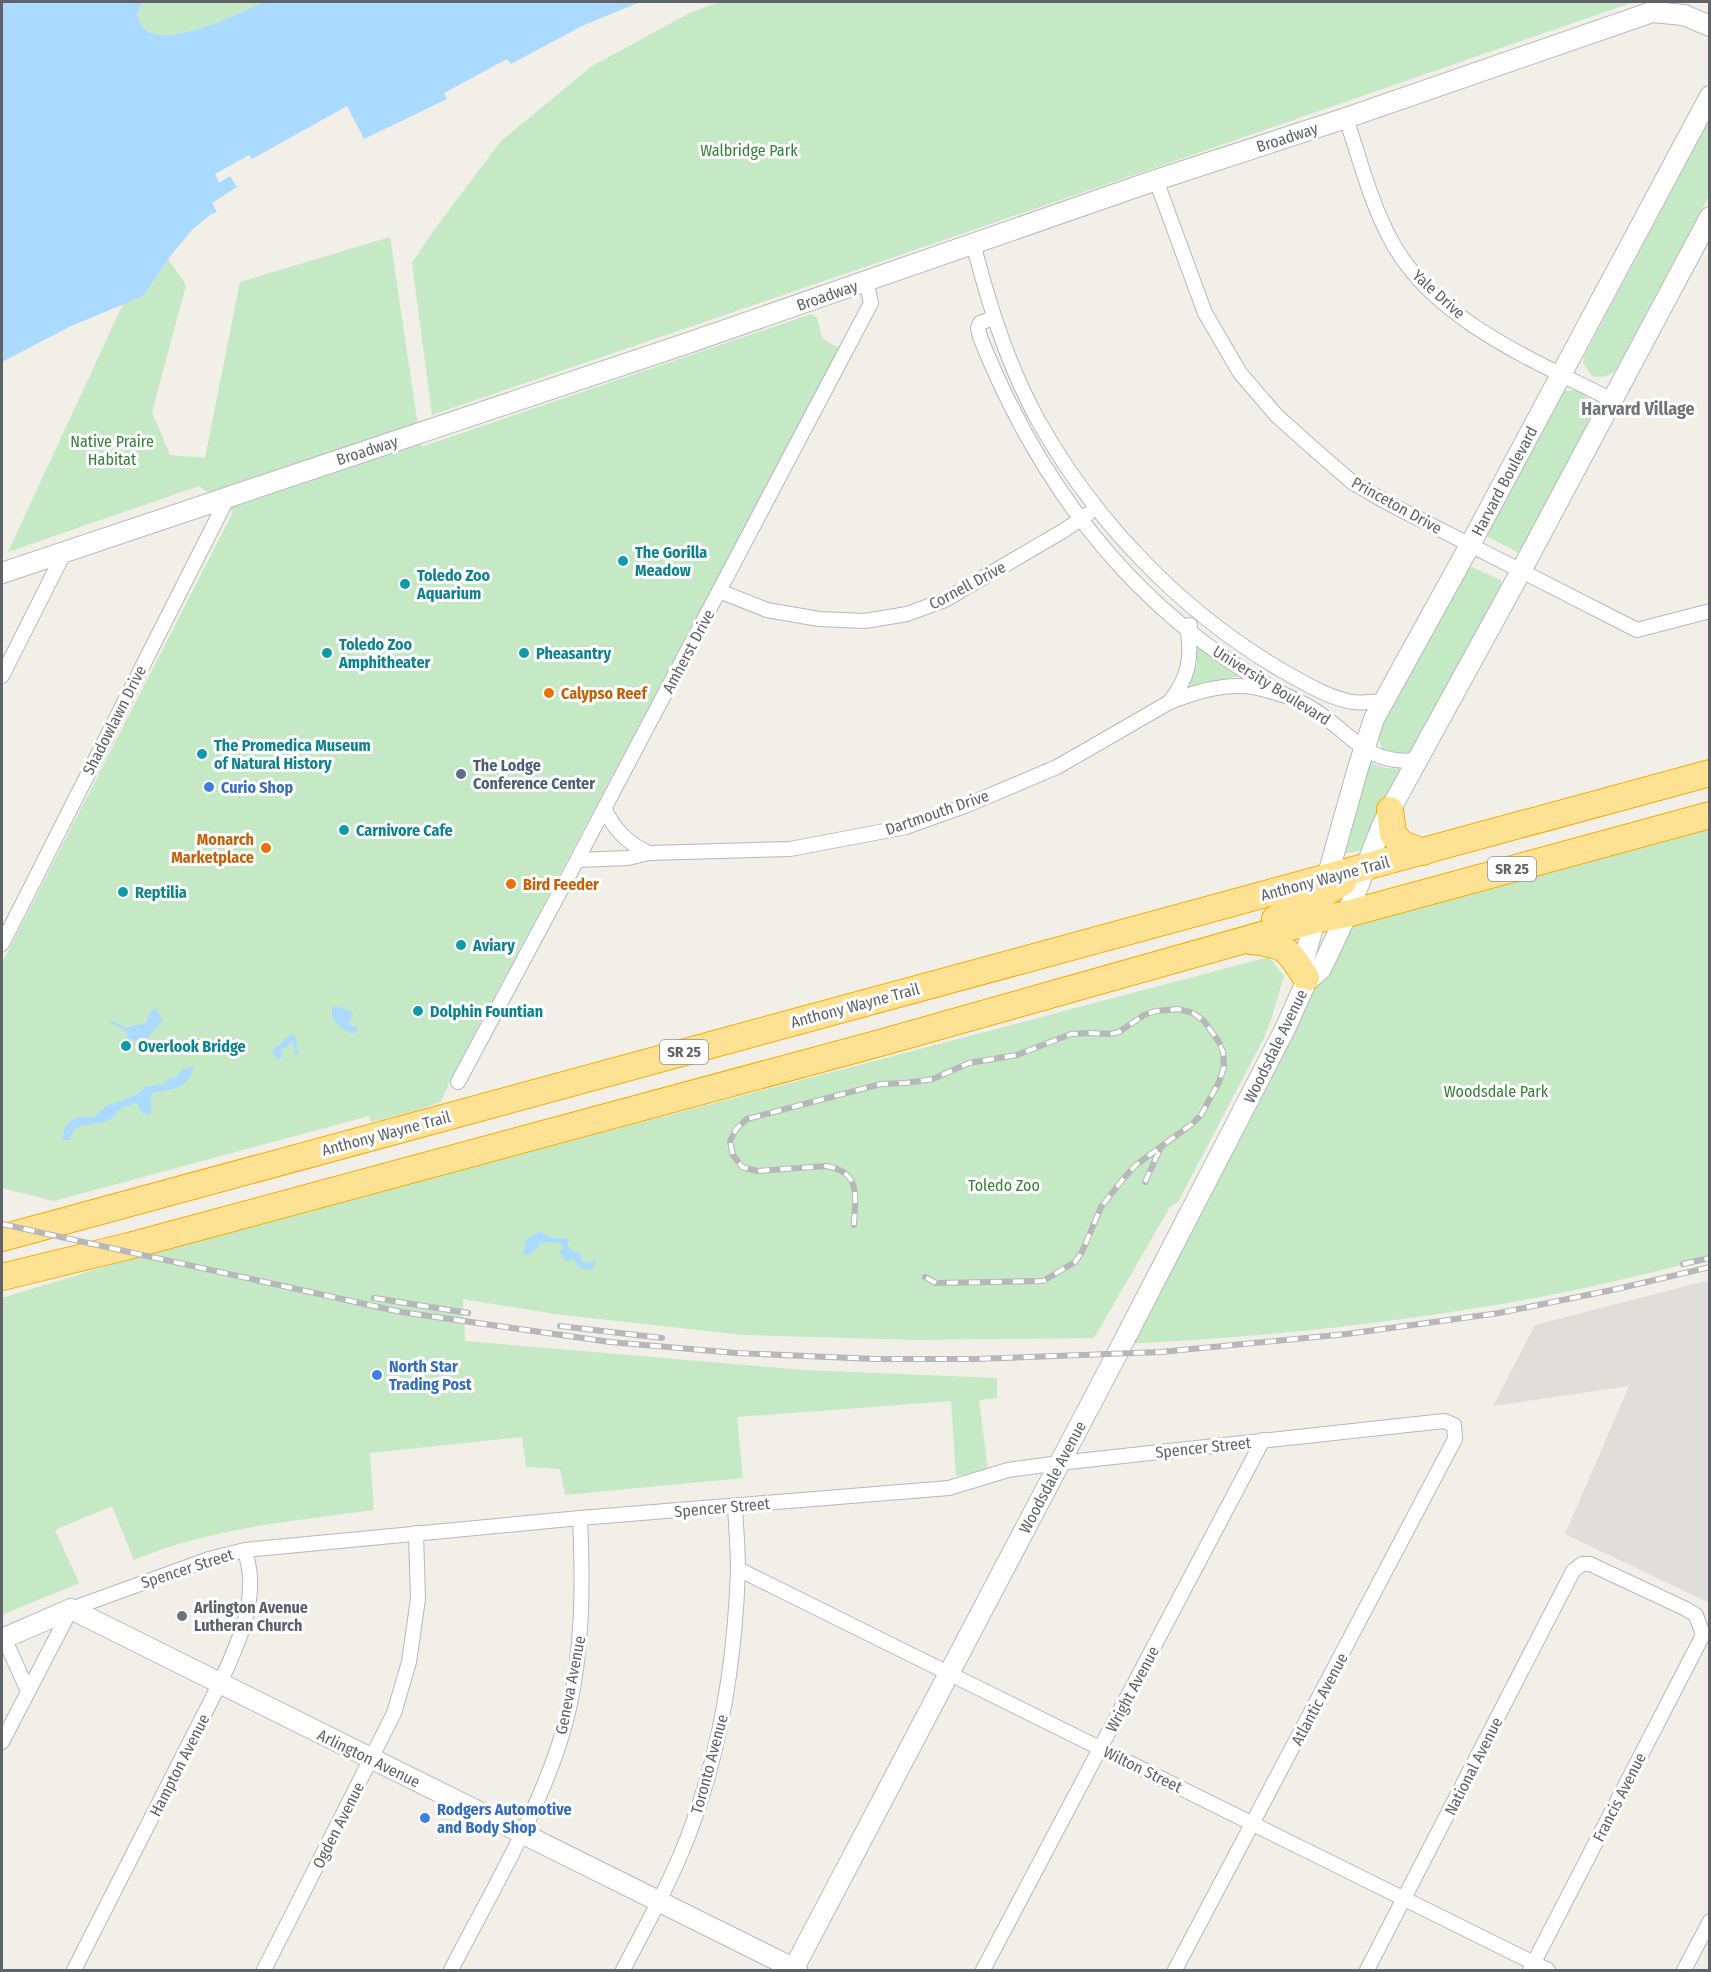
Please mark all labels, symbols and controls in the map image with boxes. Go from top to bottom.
street label: Broadway [1254,118,1321,156]
park label: Walbridge Park [700,141,798,160]
street label: Yale Drive [1408,266,1469,323]
street label: Broadway [794,276,861,315]
district label: Harvard Village [1581,398,1695,420]
street label: Harvard Boulevard [1468,423,1541,539]
street label: Broadway [334,431,401,469]
park label: Native Praire Habitat [70,432,154,469]
street label: Princeton Drive [1348,473,1445,538]
place label: The Gorilla Meadow [635,543,707,580]
marker: The Gorilla Meadow [616,554,630,568]
street label: Cornell Drive [926,557,1009,614]
place label: Toledo Zoo Aquarium [416,566,491,603]
marker: Toledo Zoo Aquarium [398,577,412,591]
street label: Amherst Drive [658,606,718,696]
place label: Toledo Zoo Amphitheater [338,635,431,672]
street label: University Boulevard [1209,642,1334,729]
place label: Pheasantry [536,644,611,663]
marker: Toledo Zoo Amphitheater [320,646,334,660]
marker: Pheasantry [517,646,531,660]
street label: Shadowlawn Drive [79,662,150,778]
place label: Calypso Reef [561,684,648,703]
marker: Calypso Reef [542,686,556,700]
place label: The Promedica Museum of Natural History [214,736,371,773]
marker: The Promedica Museum of Natural History [195,747,209,761]
place label: The Lodge Conference Center [473,756,595,793]
marker: The Lodge Conference Center [454,767,468,781]
place label: Curio Shop [221,778,294,797]
marker: Curio Shop [202,780,216,794]
street label: Dartmouth Drive [883,786,991,839]
place label: Carnivore Cafe [356,821,453,840]
marker: Carnivore Cafe [337,823,351,837]
place label: Monarch Marketplace [171,830,254,867]
marker: Monarch Marketplace [259,841,273,855]
street label: Anthony Wayne Trail [1259,852,1392,905]
road number: SR 25 [1488,857,1536,881]
place label: Bird Feeder [523,875,599,894]
marker: Bird Feeder [504,877,518,891]
place label: Reptilia [135,883,187,902]
marker: Reptilia [116,885,130,899]
place label: Aviary [472,936,515,955]
marker: Aviary [454,938,468,952]
street label: Anthony Wayne Trail [789,979,922,1032]
street label: Woodsdale Avenue [1240,986,1311,1106]
place label: Dolphin Fountian [430,1002,543,1021]
marker: Dolphin Fountian [411,1004,425,1018]
place label: Overlook Bridge [138,1037,246,1056]
marker: Overlook Bridge [119,1039,133,1053]
road number: SR 25 [660,1040,708,1064]
park label: Woodsdale Park [1444,1082,1549,1101]
street label: Anthony Wayne Trail [320,1107,453,1160]
park label: Toledo Zoo [968,1176,1040,1195]
place label: North Star Trading Post [389,1357,472,1394]
marker: North Star Trading Post [370,1368,384,1382]
street label: Woodsdale Avenue [1015,1418,1090,1537]
street label: Spencer Street [1154,1433,1253,1462]
street label: Spencer Street [673,1494,771,1521]
street label: Spencer Street [139,1544,236,1592]
place label: Arlington Avenue Lutheran Church [193,1598,308,1635]
marker: Arlington Avenue Lutheran Church [175,1609,189,1623]
street label: Geneva Avenue [552,1634,589,1736]
street label: Wright Avenue [1102,1643,1163,1735]
street label: Atlantic Avenue [1287,1650,1352,1749]
street label: Hampton Avenue [146,1711,213,1819]
street label: Toronto Avenue [687,1712,732,1816]
street label: National Avenue [1441,1714,1506,1818]
street label: Arlington Avenue [314,1725,423,1792]
street label: Wilton Street [1100,1742,1186,1797]
street label: Francis Avenue [1589,1749,1650,1845]
street label: Ogden Avenue [309,1779,368,1871]
place label: Rodgers Automotive and Body Shop [437,1800,572,1837]
marker: Rodgers Automotive and Body Shop [418,1811,432,1825]

